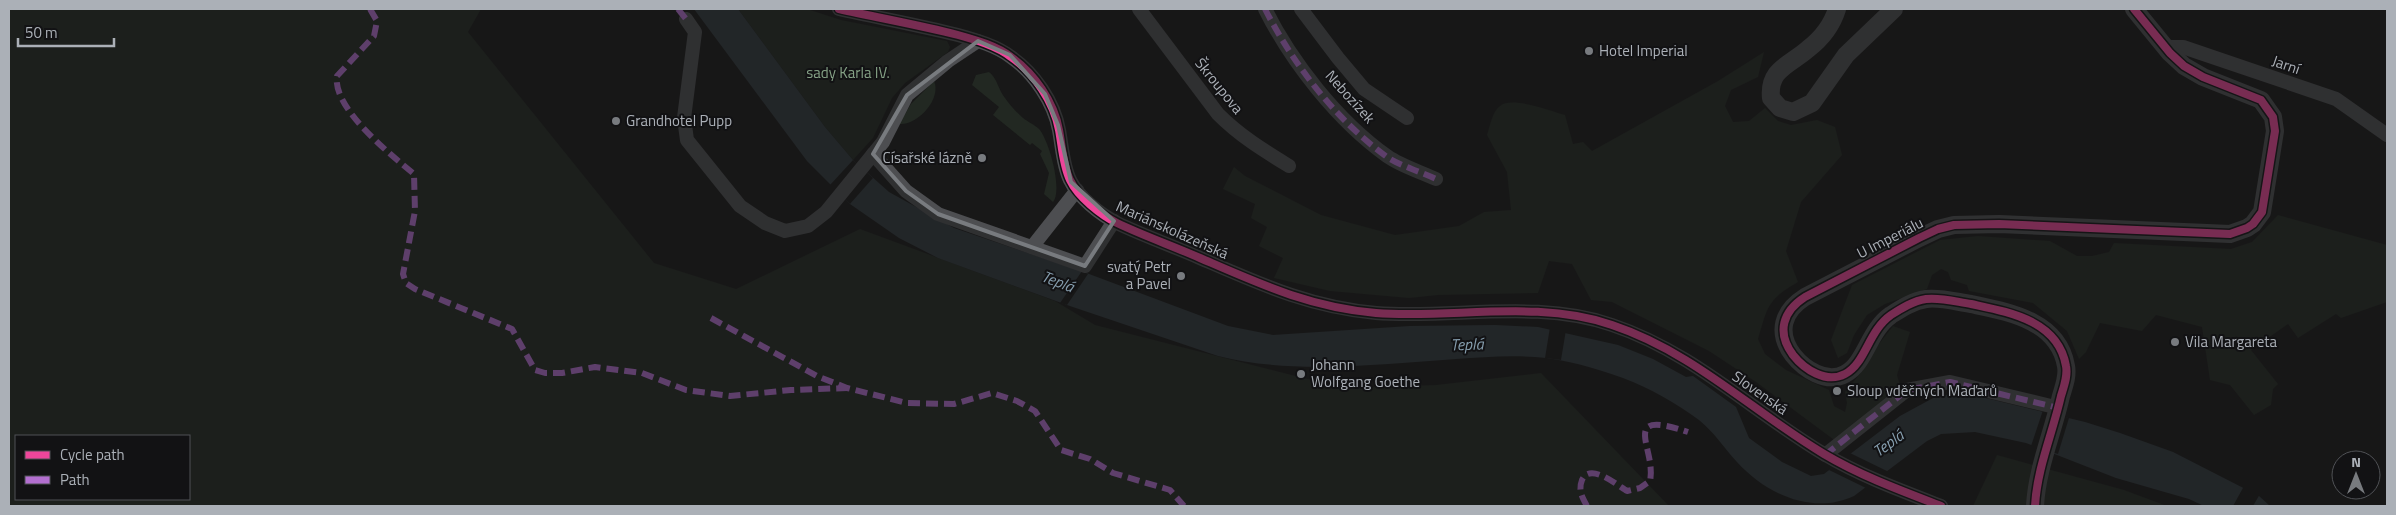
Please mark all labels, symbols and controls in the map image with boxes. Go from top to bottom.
scale bar [18,15,114,47]
text: 50 m [25,21,58,44]
place label: Hotel Imperial [1599,39,1688,62]
marker: Hotel Imperial [1583,45,1595,57]
street label: Jarní [2269,49,2305,81]
street label: Škroupova [1190,53,1250,119]
park label: sady Karla IV. [806,61,890,84]
street label: Nebozízek [1320,65,1381,129]
place label: Grandhotel Pupp [626,109,732,132]
marker: Grandhotel Pupp [610,115,622,127]
place label: Císařské lázně [883,146,972,169]
marker: Císařské lázně [976,152,988,164]
street label: Mariánskolázeňská [1112,194,1233,265]
street label: U Imperiálu [1852,211,1927,264]
place label: svatý Petr a Pavel [1107,255,1171,295]
water label: Teplá [1038,264,1080,299]
marker: svatý Petr a Pavel [1175,270,1187,282]
place label: Vila Margareta [2185,330,2278,353]
water label: Teplá [1450,331,1486,357]
marker: Vila Margareta [2169,336,2181,348]
place label: Johann Wolfgang Goethe [1311,353,1420,393]
street label: Slovenská [1728,365,1793,421]
marker: Johann Wolfgang Goethe [1295,368,1307,380]
place label: Sloup vděčných Maďarů [1847,379,1997,402]
marker: Sloup vděčných Maďarů [1831,385,1843,397]
water label: Teplá [1868,422,1910,462]
legend [15,435,190,500]
text: Cycle path [60,443,125,466]
north arrow [2331,450,2381,500]
text: N [2351,451,2361,472]
text: Path [60,468,90,491]

